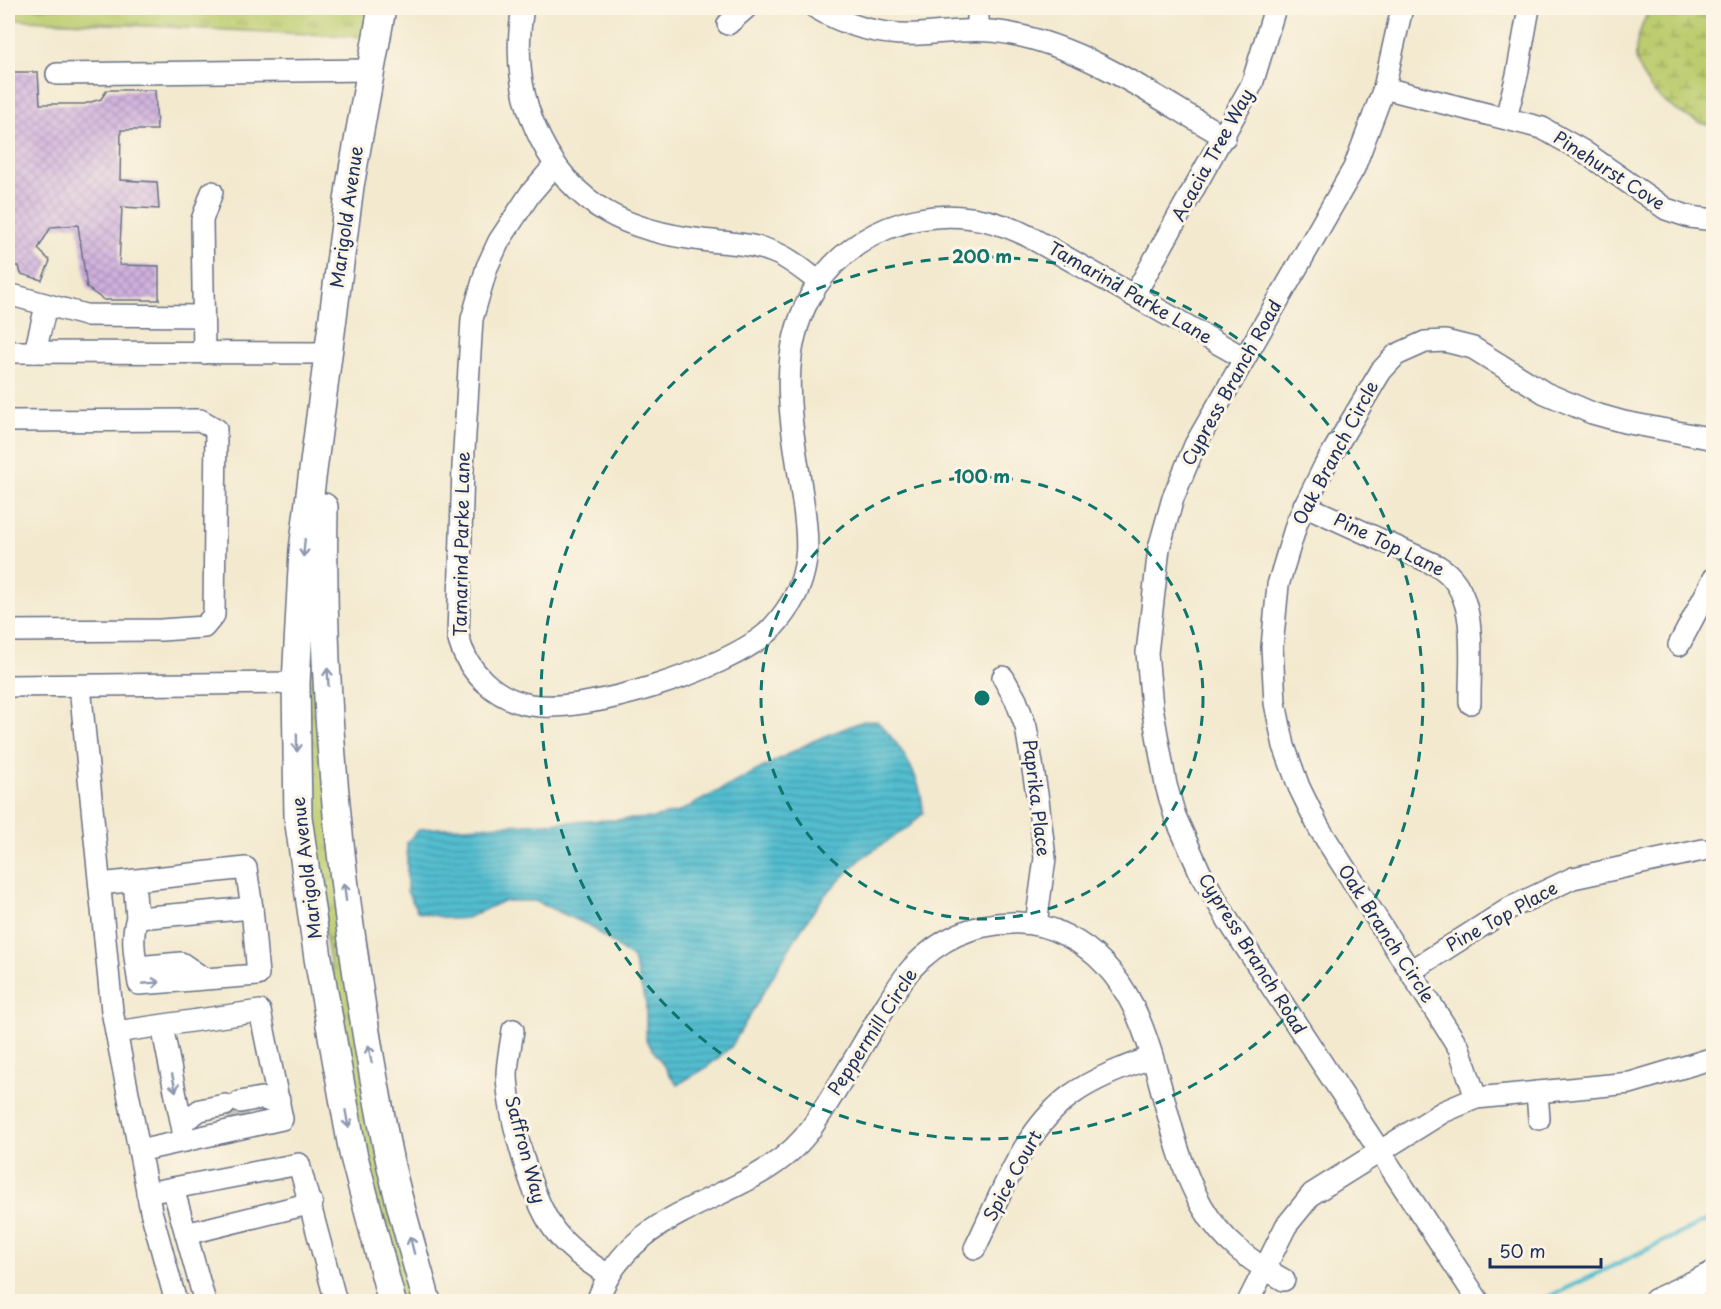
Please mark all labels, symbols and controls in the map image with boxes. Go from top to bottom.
street label: Acacia Tree Way [1164,83,1259,226]
street label: Pinehurst Cove [1549,123,1671,216]
street label: Marigold Avenue [322,144,369,289]
street label: Tamarind Parke Lane [1044,234,1218,350]
text: 200 m [952,242,1012,269]
street label: Cypress Branch Road [1174,294,1288,470]
street label: Oak Branch Circle [1285,375,1384,529]
street label: Tamarind Parke Lane [445,451,476,637]
text: 100 m [954,462,1010,489]
street label: Pine Top Lane [1330,505,1450,582]
one-way arrow [298,538,309,558]
one-way arrow [322,668,333,688]
centre of rings [972,688,992,708]
one-way arrow [291,733,303,753]
street label: Paprika Place [1017,738,1058,858]
street label: Marigold Avenue [283,795,328,941]
street label: Oak Branch Circle [1332,859,1442,1008]
street label: Cypress Branch Road [1193,867,1314,1039]
street label: Pine Top Place [1440,874,1562,958]
one-way arrow [340,883,351,903]
street label: Peppermill Circle [820,962,923,1100]
one-way arrow [141,977,161,988]
one-way arrow [365,1045,376,1065]
one-way arrow [168,1073,180,1092]
street label: Saffron Way [499,1093,554,1206]
one-way arrow [342,1109,353,1128]
street label: Spice Court [976,1125,1048,1226]
scale bar [1490,1231,1601,1269]
one-way arrow [406,1236,417,1255]
text: 50 m [1499,1237,1546,1264]

